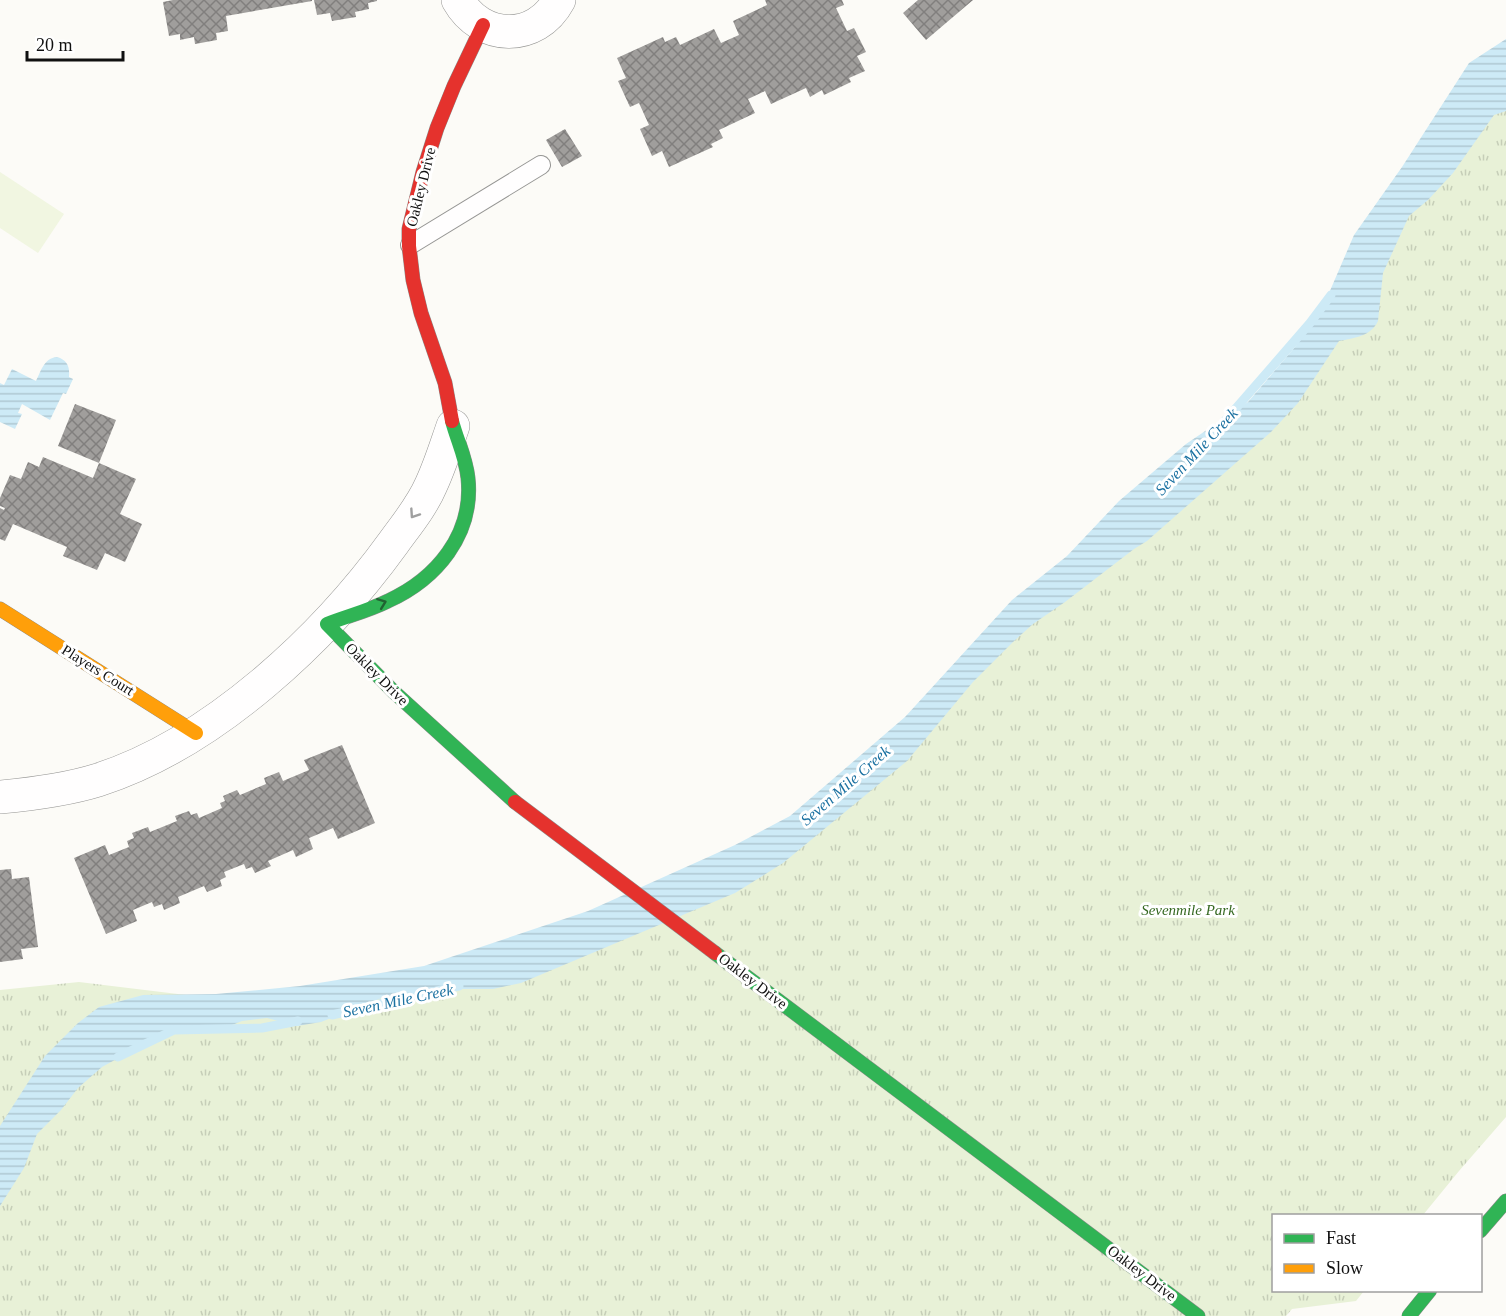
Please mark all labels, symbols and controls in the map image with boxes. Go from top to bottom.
scale bar [27,24,123,62]
text: 20 m [36,35,73,55]
street label: Oakley Drive [403,145,439,228]
water label: Seven Mile Creek [1152,404,1241,498]
one-way arrow [410,507,421,518]
one-way arrow [376,598,387,611]
street label: Oakley Drive [343,640,412,709]
street label: Players Court [59,641,138,699]
water label: Seven Mile Creek [797,742,894,829]
park label: Sevenmile Park [1141,902,1235,918]
street label: Oakley Drive [716,950,791,1012]
water label: Seven Mile Creek [341,980,456,1020]
legend [1272,1214,1482,1292]
text: Fast [1326,1228,1356,1248]
street label: Oakley Drive [1105,1242,1180,1304]
text: Slow [1326,1258,1363,1278]

